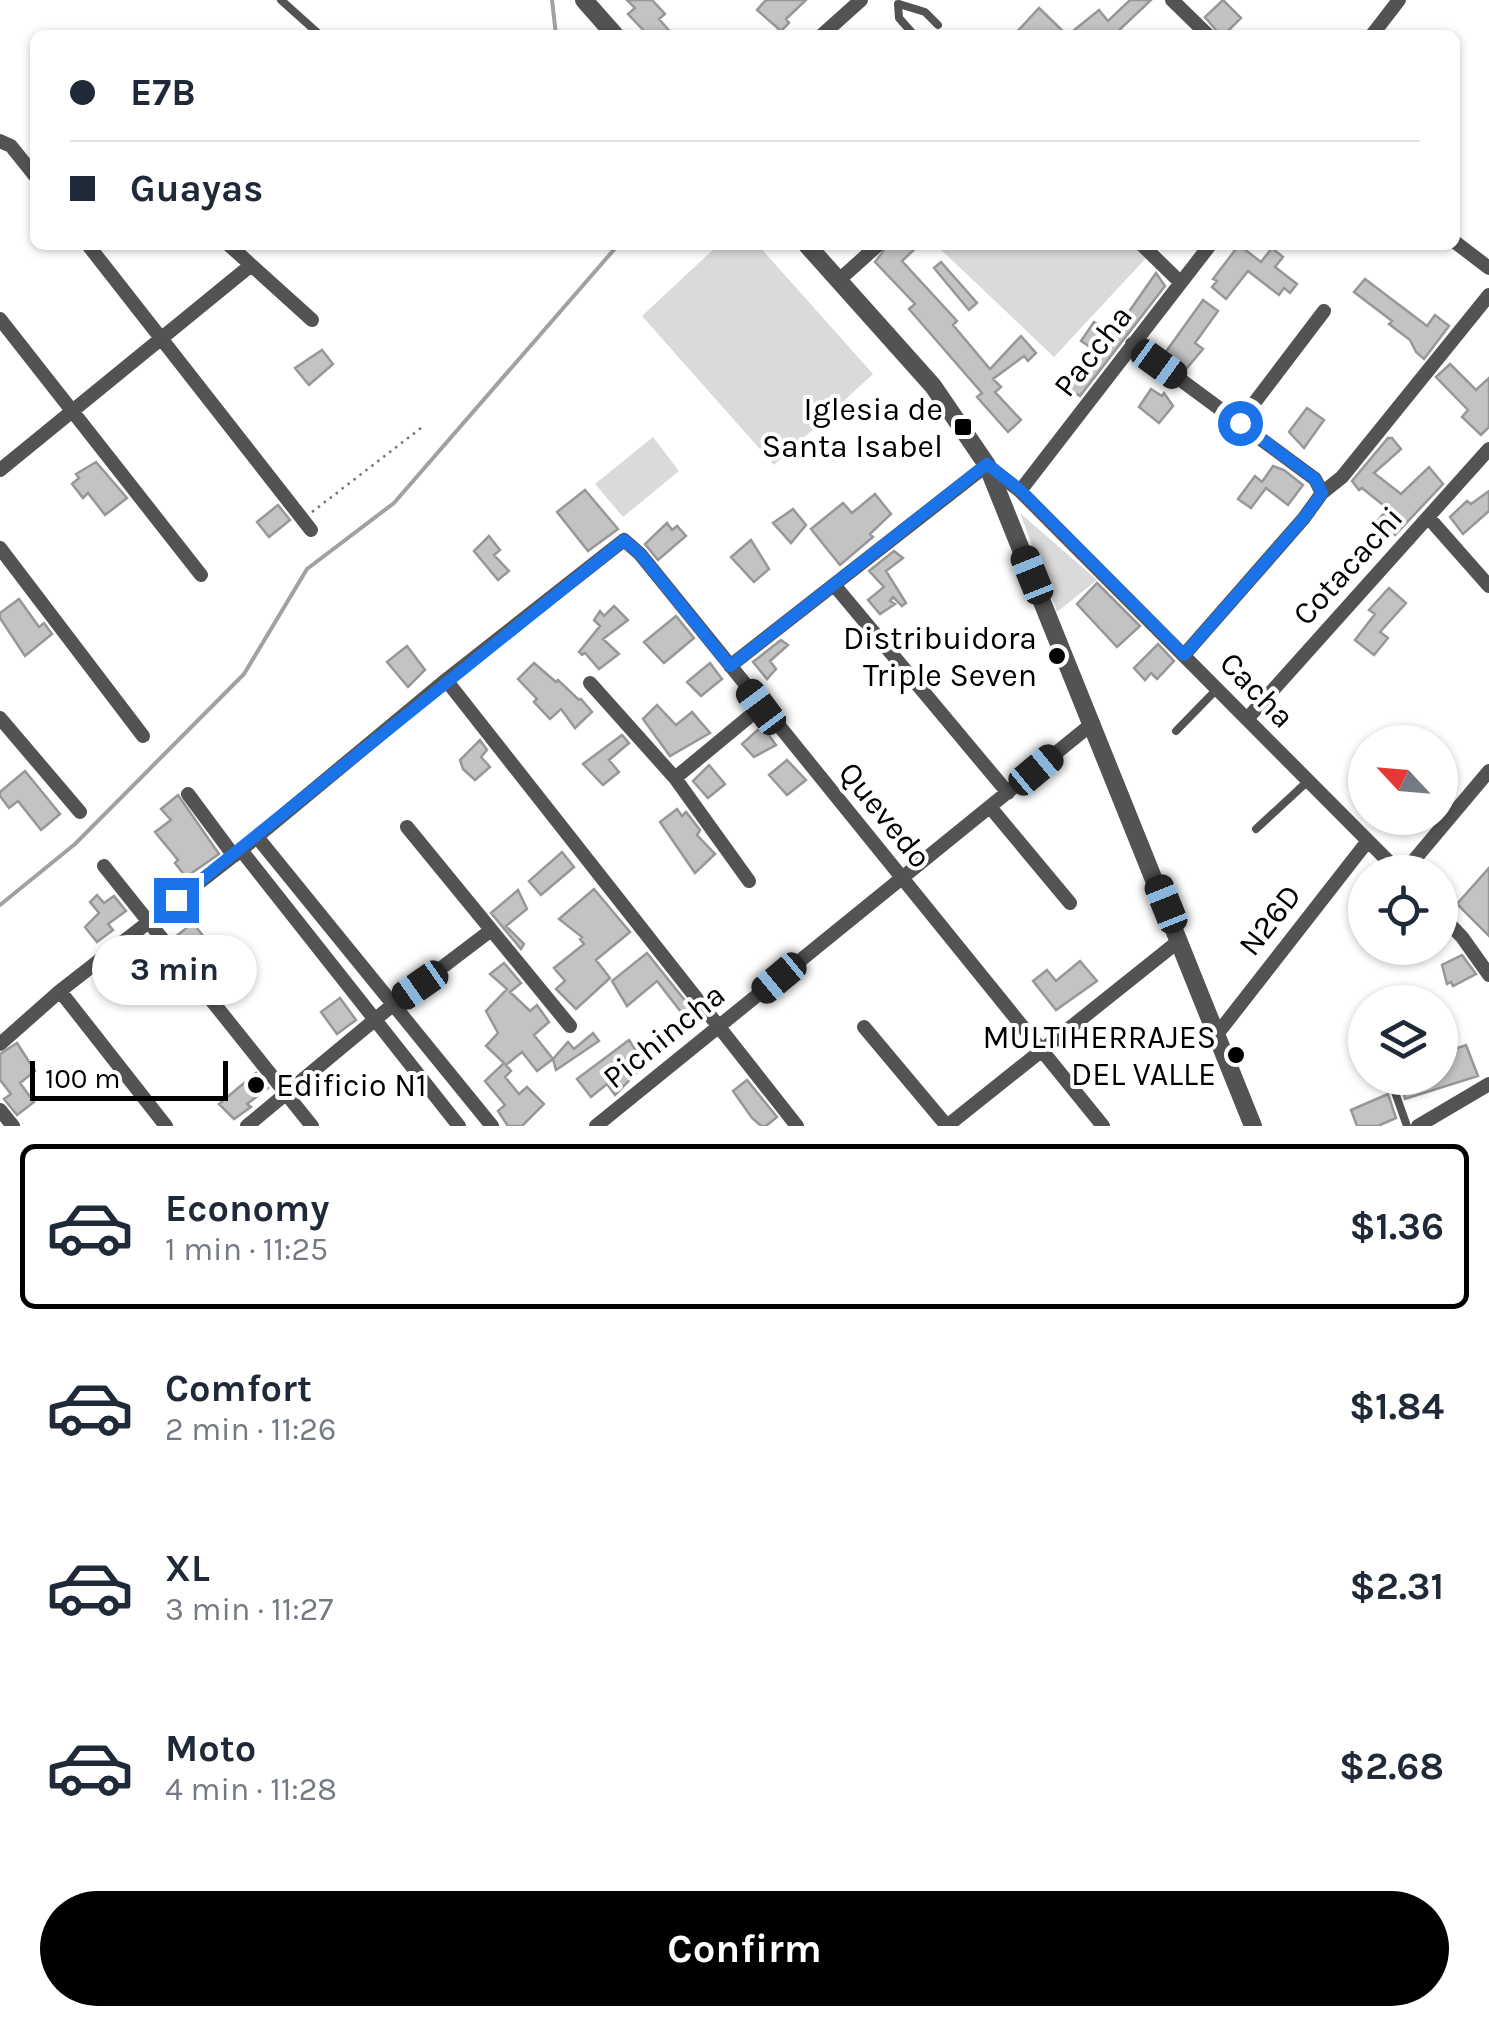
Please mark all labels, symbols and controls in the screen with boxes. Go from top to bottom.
text: E7B [130,70,196,115]
text: Guayas [130,166,263,211]
street label: Paccha [1046,298,1140,404]
car [1126,334,1192,394]
place label: Iglesia de Santa Isabel [762,391,943,465]
route start [1218,401,1263,446]
marker: Iglesia de Santa Isabel [952,416,974,438]
street label: Cotacachi [1285,499,1411,633]
car [1007,542,1057,608]
place label: Distribuidora Triple Seven [843,620,1037,694]
marker: Distribuidora Triple Seven [1046,645,1068,667]
street label: Cacha [1212,645,1302,735]
car [731,674,791,740]
north arrow [1348,725,1458,835]
map controls [1348,725,1458,1095]
car [1003,739,1069,801]
street label: Quevedo [831,755,939,875]
button: locate [1348,855,1458,965]
car [1141,871,1191,937]
street label: N26D [1231,877,1309,963]
route end [154,878,199,923]
callout: 3 min [94,935,258,1005]
car [746,947,812,1009]
text: 3 min [130,951,219,988]
car [387,956,453,1014]
street label: Pichincha [596,976,732,1096]
button: layers [1348,985,1458,1095]
place label: MULTIHERRAJES DEL VALLE [982,1019,1216,1093]
marker: MULTIHERRAJES DEL VALLE [1225,1044,1247,1066]
scale bar [30,1056,228,1100]
text: 100 m [45,1062,120,1095]
place label: Edificio N1 [276,1067,427,1104]
marker: Edificio N1 [245,1074,267,1096]
icon: car [45,1182,135,1272]
text: Economy [165,1186,329,1231]
text: $1.36 [1349,1204,1444,1249]
text: 1 min · 11:25 [165,1231,328,1268]
icon: car [45,1362,135,1452]
text: Comfort [165,1366,312,1411]
text: $1.84 [1349,1384,1444,1429]
text: 2 min · 11:26 [165,1411,336,1448]
icon: car [45,1542,135,1632]
text: XL [165,1546,210,1591]
text: $2.31 [1349,1564,1444,1609]
text: 3 min · 11:27 [165,1591,333,1628]
icon: car [45,1722,135,1812]
text: Moto [165,1726,256,1771]
text: $2.68 [1339,1744,1444,1789]
text: 4 min · 11:28 [165,1771,337,1808]
button: Confirm [40,1891,1449,2006]

